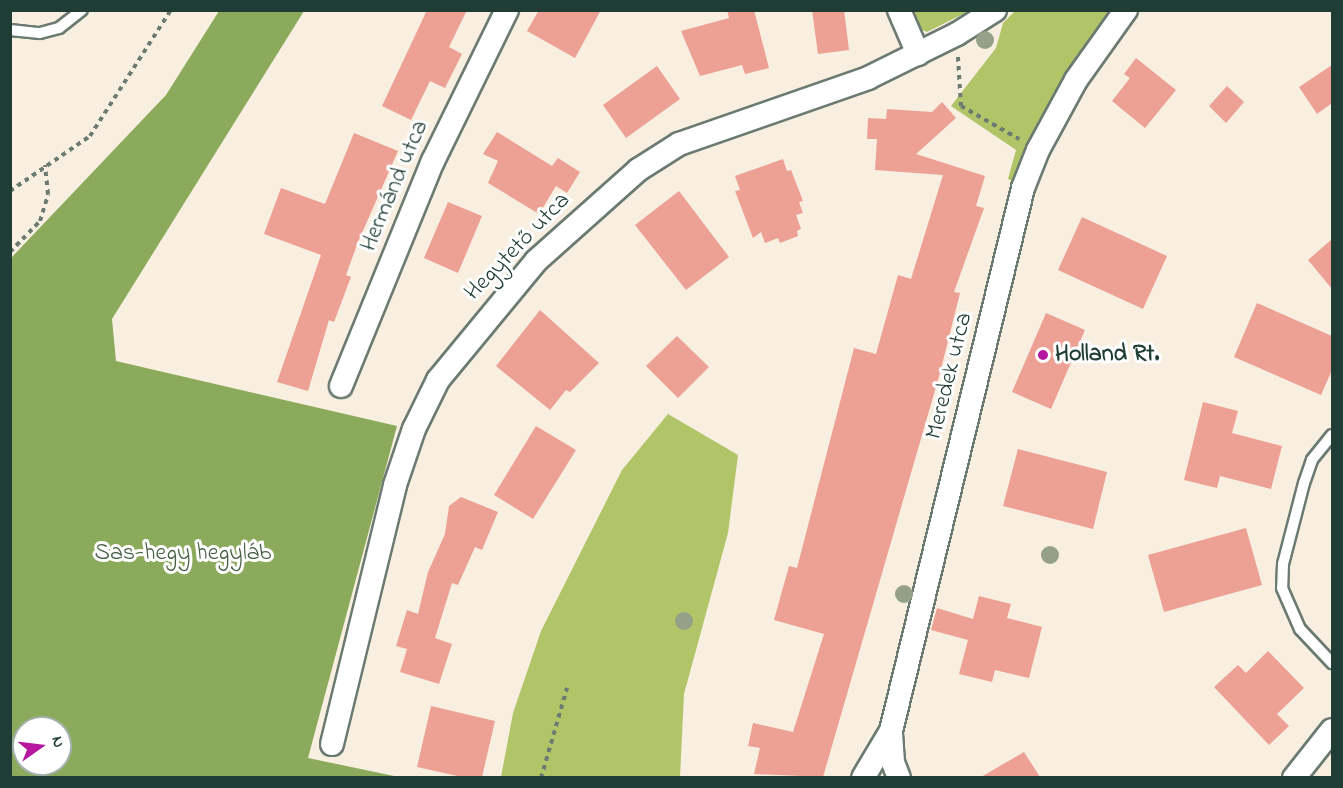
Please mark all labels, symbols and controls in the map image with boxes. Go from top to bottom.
street label: Hermánd utca [354,116,436,256]
street label: Hegytető utca [459,187,577,307]
street label: Meredek utca [920,310,980,442]
place label: Holland Rt. [1055,341,1159,369]
marker: Holland Rt. [1036,348,1050,362]
park label: Sas-hegy hegyláb [94,540,272,568]
north arrow [12,716,72,776]
text: N [45,734,70,750]

